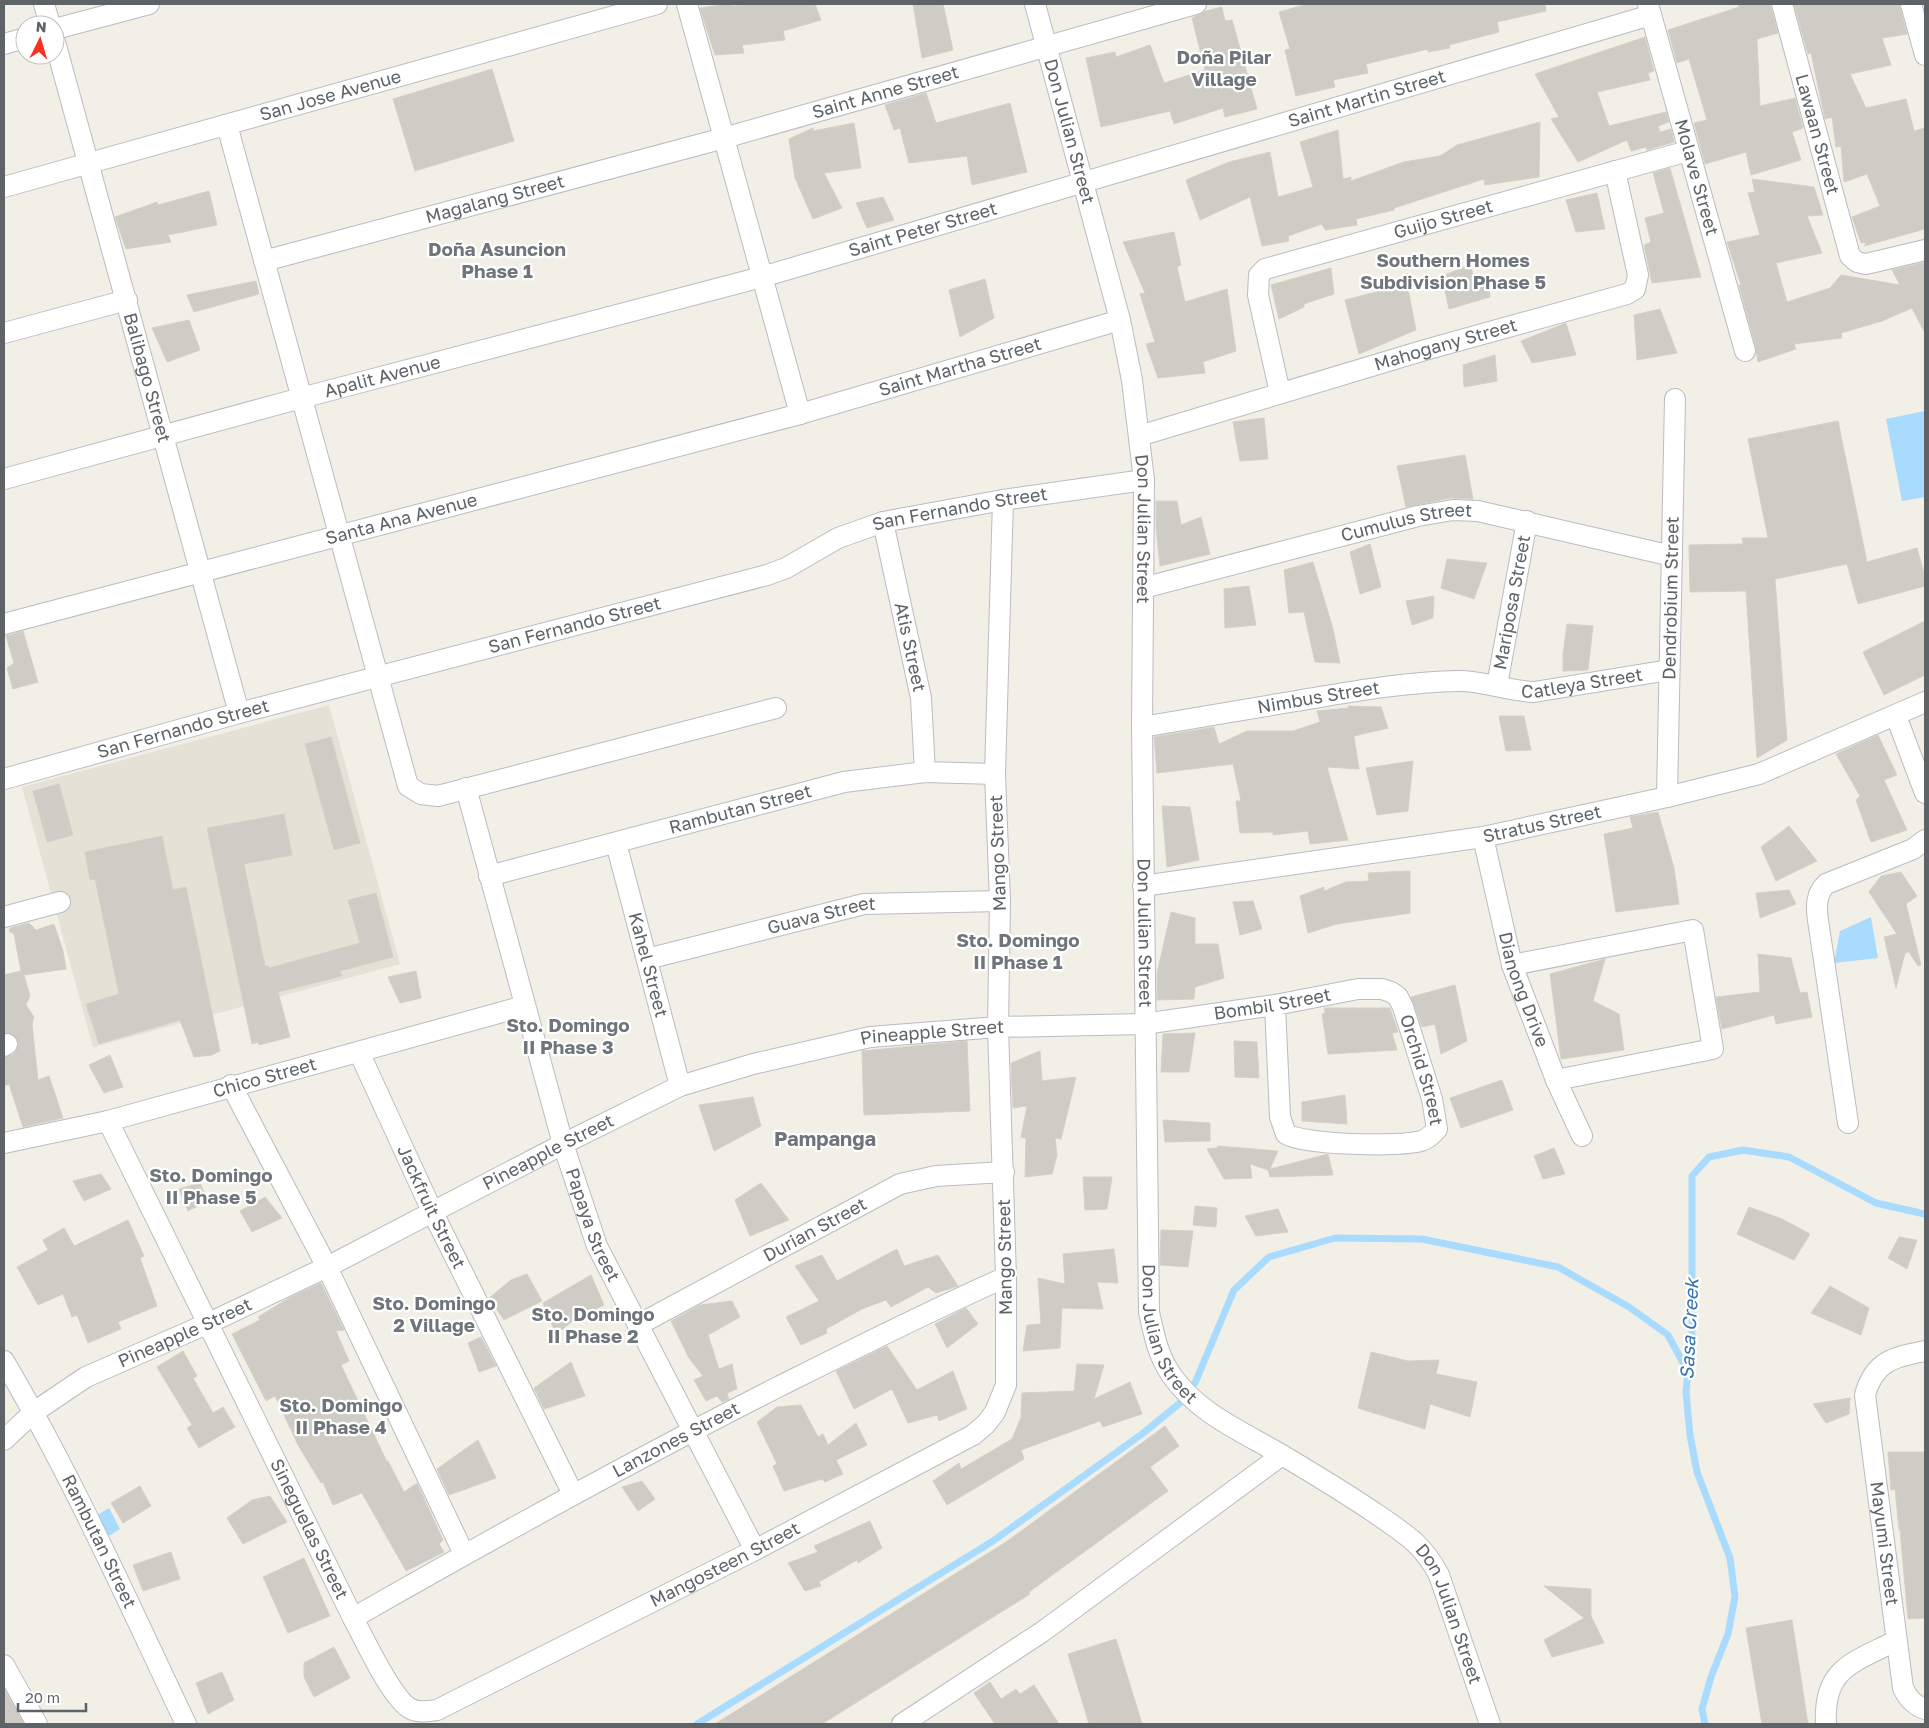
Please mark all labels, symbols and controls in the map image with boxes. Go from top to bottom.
north arrow [15,15,65,65]
text: N [35,18,47,35]
district label: Doña Pilar Village [1177,45,1272,90]
street label: Don Julian Street [1040,56,1100,206]
street label: Saint Anne Street [809,60,961,122]
street label: San Jose Avenue [257,64,404,125]
street label: Saint Martin Street [1285,64,1448,131]
street label: Lawaan Street [1791,71,1845,197]
street label: Molave Street [1671,116,1724,238]
street label: Magalang Street [423,169,566,227]
street label: Guijo Street [1391,194,1495,243]
street label: Saint Peter Street [846,196,999,261]
district label: Doña Asuncion Phase 1 [428,237,566,282]
district label: Southern Homes Subdivision Phase 5 [1360,248,1546,293]
street label: Balibago Street [120,310,176,445]
street label: Mahogany Street [1371,313,1519,375]
street label: Saint Martha Street [876,332,1044,400]
street label: Apalit Avenue [322,350,443,401]
street label: Don Julian Street [1131,453,1156,604]
street label: San Fernando Street [869,482,1049,535]
street label: Santa Ana Avenue [323,488,479,549]
street label: Cumulus Street [1338,498,1473,546]
street label: Dendrobium Street [1657,516,1683,680]
street label: Mariposa Street [1488,533,1534,672]
street label: San Fernando Street [486,591,663,657]
street label: Atis Street [891,600,931,694]
street label: Catleya Street [1520,662,1644,702]
street label: Nimbus Street [1256,676,1381,717]
street label: San Fernando Street [94,694,271,762]
street label: Rambutan Street [666,779,814,838]
street label: Mango Street [984,794,1010,912]
street label: Stratus Street [1481,800,1603,847]
street label: Don Julian Street [1134,858,1157,1008]
street label: Guava Street [765,891,876,938]
street label: Kahel Street [625,910,673,1019]
district label: Sto. Domingo II Phase 1 [956,928,1080,973]
street label: Dianong Drive [1495,930,1554,1050]
street label: Bombil Street [1212,982,1333,1024]
street label: Orchid Street [1396,1011,1448,1127]
district label: Sto. Domingo II Phase 3 [506,1013,630,1058]
street label: Pineapple Street [858,1015,1004,1049]
street label: Chico Street [210,1052,319,1101]
street label: Pineapple Street [479,1109,617,1194]
district label: Pampanga [774,1126,876,1150]
street label: Jackfruit Street [393,1141,471,1272]
district label: Sto. Domingo II Phase 5 [149,1163,273,1208]
street label: Papaya Street [562,1165,625,1285]
street label: Durian Street [759,1192,870,1266]
street label: Mango Street [992,1199,1016,1315]
street label: Don Julian Street [1138,1264,1202,1408]
water label: Sasa Creek [1674,1276,1703,1380]
district label: Sto. Domingo 2 Village [372,1291,496,1336]
street label: Pineapple Street [114,1292,255,1372]
district label: Sto. Domingo II Phase 2 [531,1302,655,1347]
district label: Sto. Domingo II Phase 4 [279,1393,403,1438]
street label: Lanzones Street [608,1397,743,1482]
street label: Sineguelas Street [266,1455,354,1602]
street label: Rambutan Street [58,1470,142,1612]
street label: Mayumi Street [1866,1480,1904,1607]
street label: Mangosteen Street [646,1516,803,1611]
street label: Don Julian Street [1411,1538,1487,1687]
scale bar [18,1680,85,1712]
text: 20 m [25,1688,60,1706]

